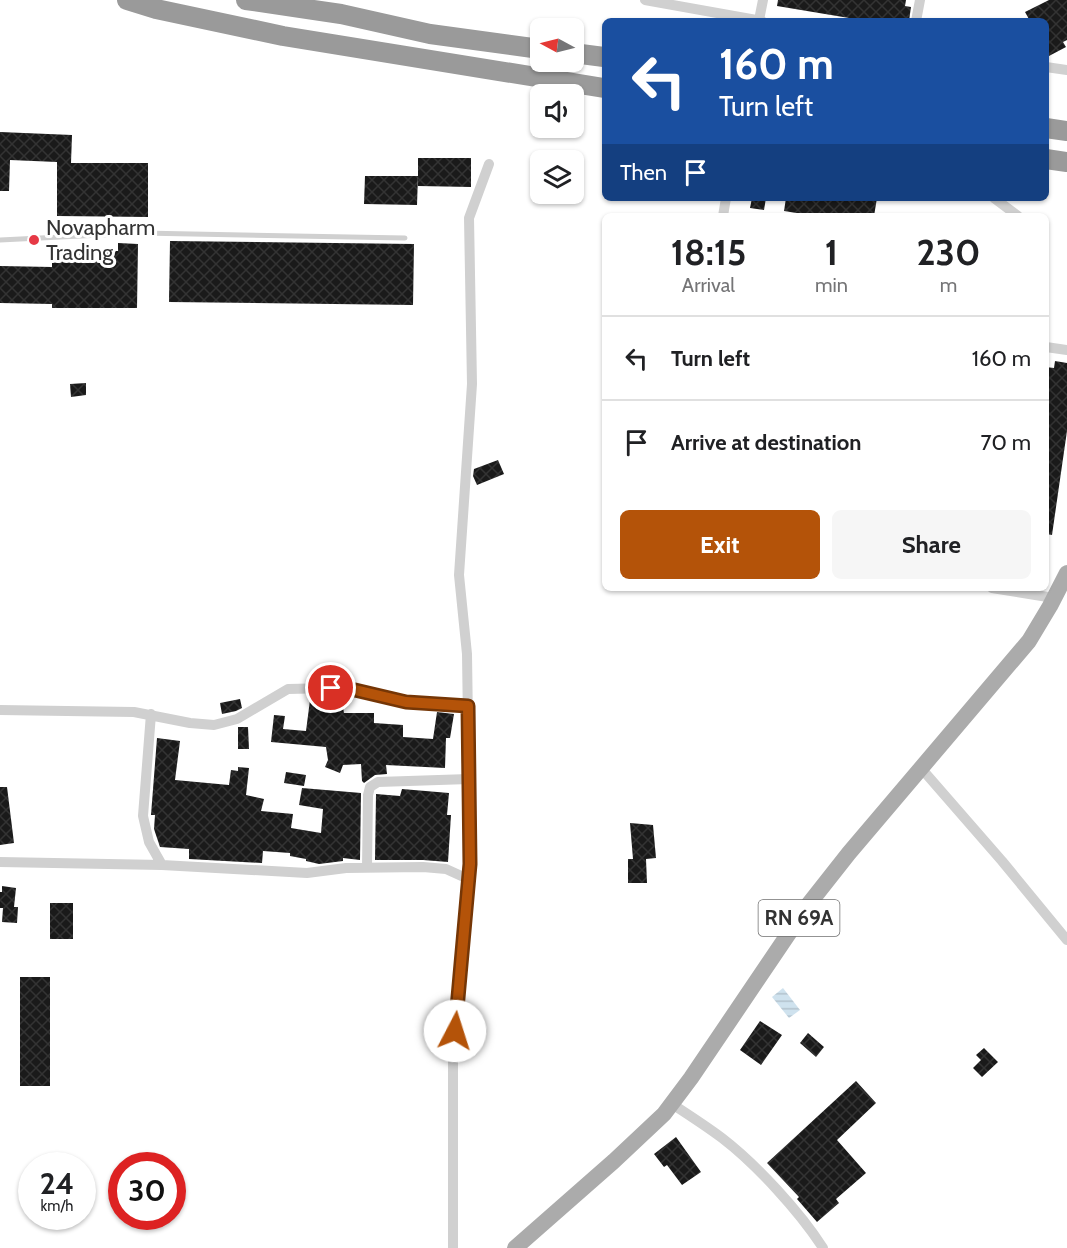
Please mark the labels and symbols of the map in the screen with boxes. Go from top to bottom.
north arrow [530,18,584,72]
place label: Novapharm Trading [46,214,155,266]
marker: Novapharm Trading [27,233,41,247]
pin [305,662,356,713]
road number: RN 69A [758,900,840,936]
position arrow [423,999,487,1063]
speed limit sign: 30 [108,1152,186,1230]

